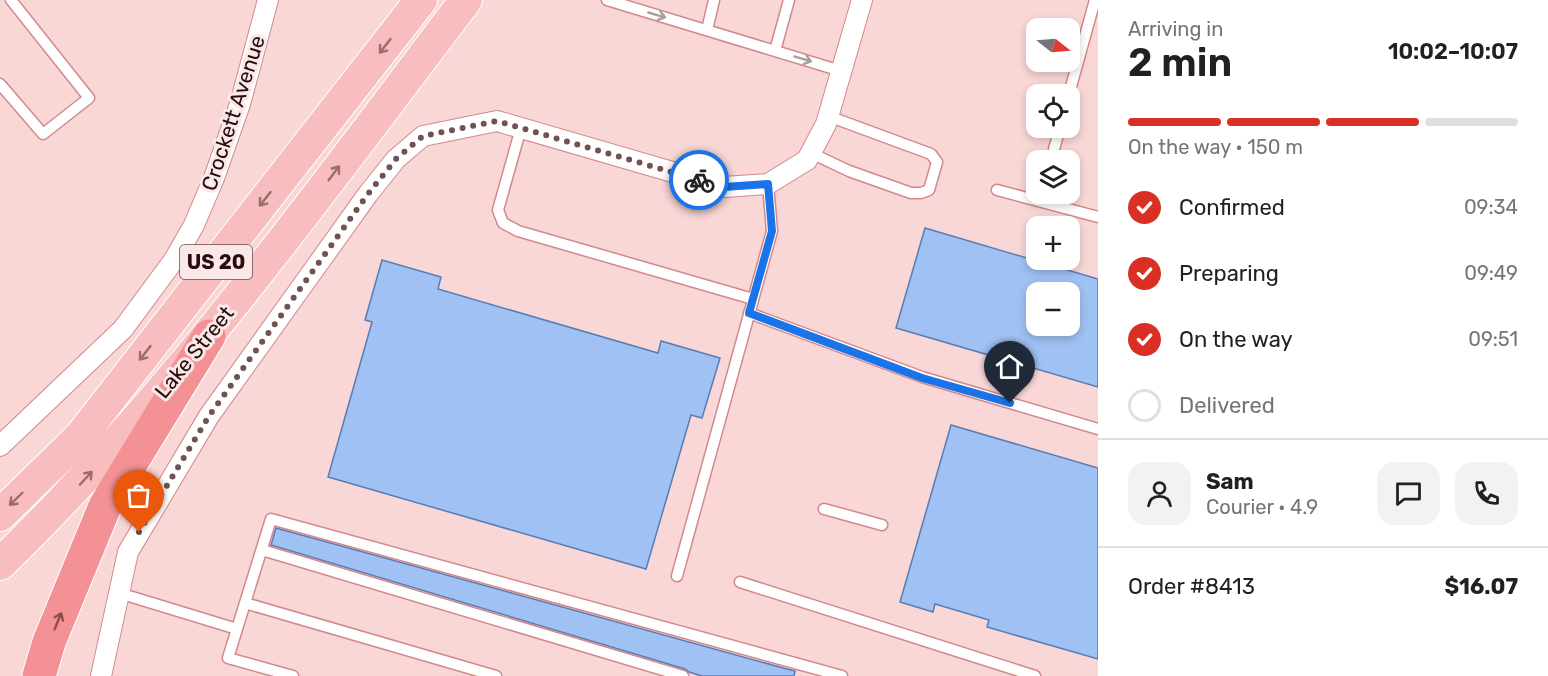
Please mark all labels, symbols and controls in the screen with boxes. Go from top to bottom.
one-way arrow [647,10,666,21]
text: Arriving in [1128,17,1223,41]
north arrow [1026,18,1080,72]
map controls [1026,18,1080,336]
street label: Crockett Avenue [196,32,270,194]
one-way arrow [379,38,392,54]
text: 10:02–10:07 [1388,38,1518,65]
text: 2 min [1128,40,1232,86]
one-way arrow [793,54,812,65]
button: locate [1026,84,1080,138]
text: On the way · 150 m [1128,135,1303,159]
courier [669,150,729,210]
button: layers [1026,150,1080,204]
icon: bike [683,164,716,197]
one-way arrow [327,165,340,181]
one-way arrow [258,191,271,207]
icon: check [1128,191,1161,224]
text: Confirmed [1179,194,1285,221]
text: 09:34 [1464,195,1518,219]
button: + [1026,216,1080,270]
road number: US 20 [180,245,252,279]
icon: check [1128,257,1161,290]
text: Preparing [1179,260,1279,287]
text: 09:49 [1464,261,1518,285]
button: − [1026,282,1080,336]
street label: Lake Street [149,301,239,403]
icon: check [1128,323,1161,356]
text: On the way [1179,326,1293,353]
text: 09:51 [1468,327,1518,351]
pin [984,341,1035,403]
one-way arrow [139,345,151,361]
icon: home [993,350,1026,383]
text: Delivered [1179,392,1275,419]
button: person [1128,462,1191,525]
button: chat [1377,462,1440,525]
button: phone [1455,462,1518,525]
text: Sam [1206,468,1254,495]
one-way arrow [79,470,93,485]
pin [113,470,164,532]
icon: bag [122,479,155,512]
one-way arrow [9,492,24,506]
text: Courier · 4.9 [1206,495,1318,519]
text: Order #8413 [1128,573,1255,600]
text: $16.07 [1444,573,1518,600]
one-way arrow [53,612,64,631]

